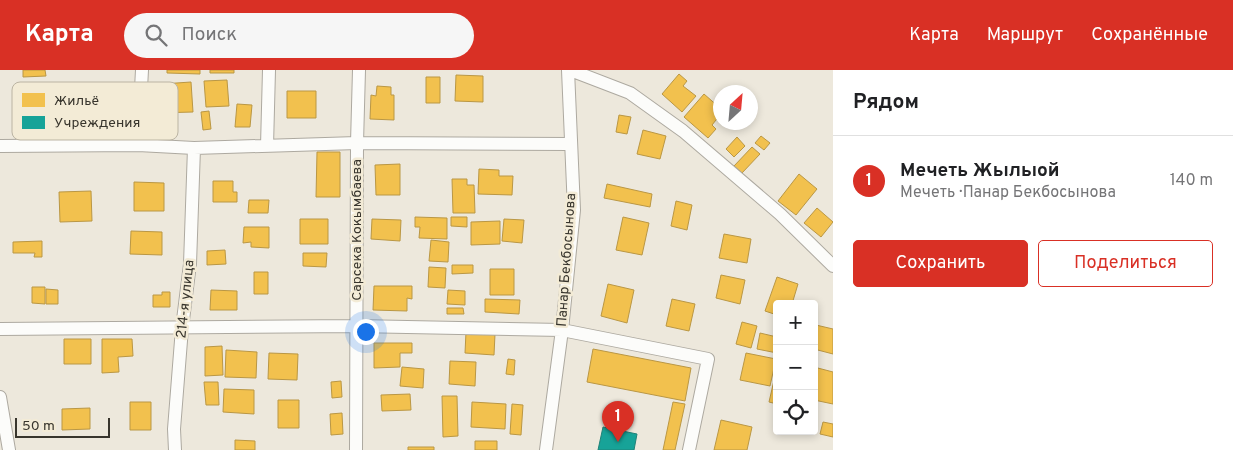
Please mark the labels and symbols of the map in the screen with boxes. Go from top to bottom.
legend [12,82,178,140]
north arrow [713,85,758,130]
text: Жильё [54,93,99,110]
text: Учреждения [54,115,140,132]
street label: Сарсека Кокымбаева [349,159,366,301]
street label: Панар Бекбосынова [554,193,580,327]
street label: 214-я улица [173,259,199,339]
your location [353,319,379,345]
pin: 1 [602,401,634,442]
scale bar [15,415,110,438]

